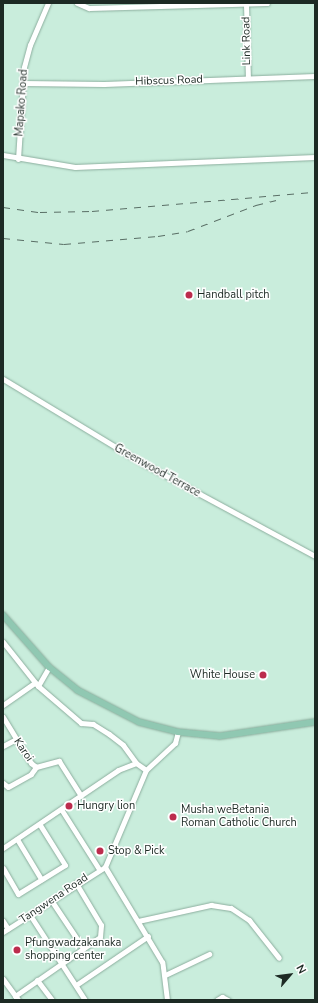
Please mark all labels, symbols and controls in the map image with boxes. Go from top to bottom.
street label: Link Road [240,17,254,65]
street label: Mapako Road [13,69,31,137]
street label: Hibscus Road [135,73,203,89]
place label: Handball pitch [197,288,270,302]
marker: Handball pitch [184,290,194,300]
street label: Greenwood Terrace [112,442,202,500]
place label: White House [190,668,255,682]
marker: White House [258,670,268,680]
street label: Karoi [10,736,36,764]
place label: Hungry lion [77,799,135,813]
marker: Hungry lion [64,801,74,811]
place label: Musha weBetania Roman Catholic Church [181,804,297,830]
marker: Musha weBetania Roman Catholic Church [168,812,178,822]
place label: Stop & Pick [108,844,164,858]
marker: Stop & Pick [95,846,105,856]
street label: Tangwena Road [17,871,91,927]
place label: Pfungwadzakanaka shopping center [25,937,121,963]
marker: Pfungwadzakanaka shopping center [12,945,22,955]
north arrow [270,955,310,995]
text: N [292,962,310,976]

